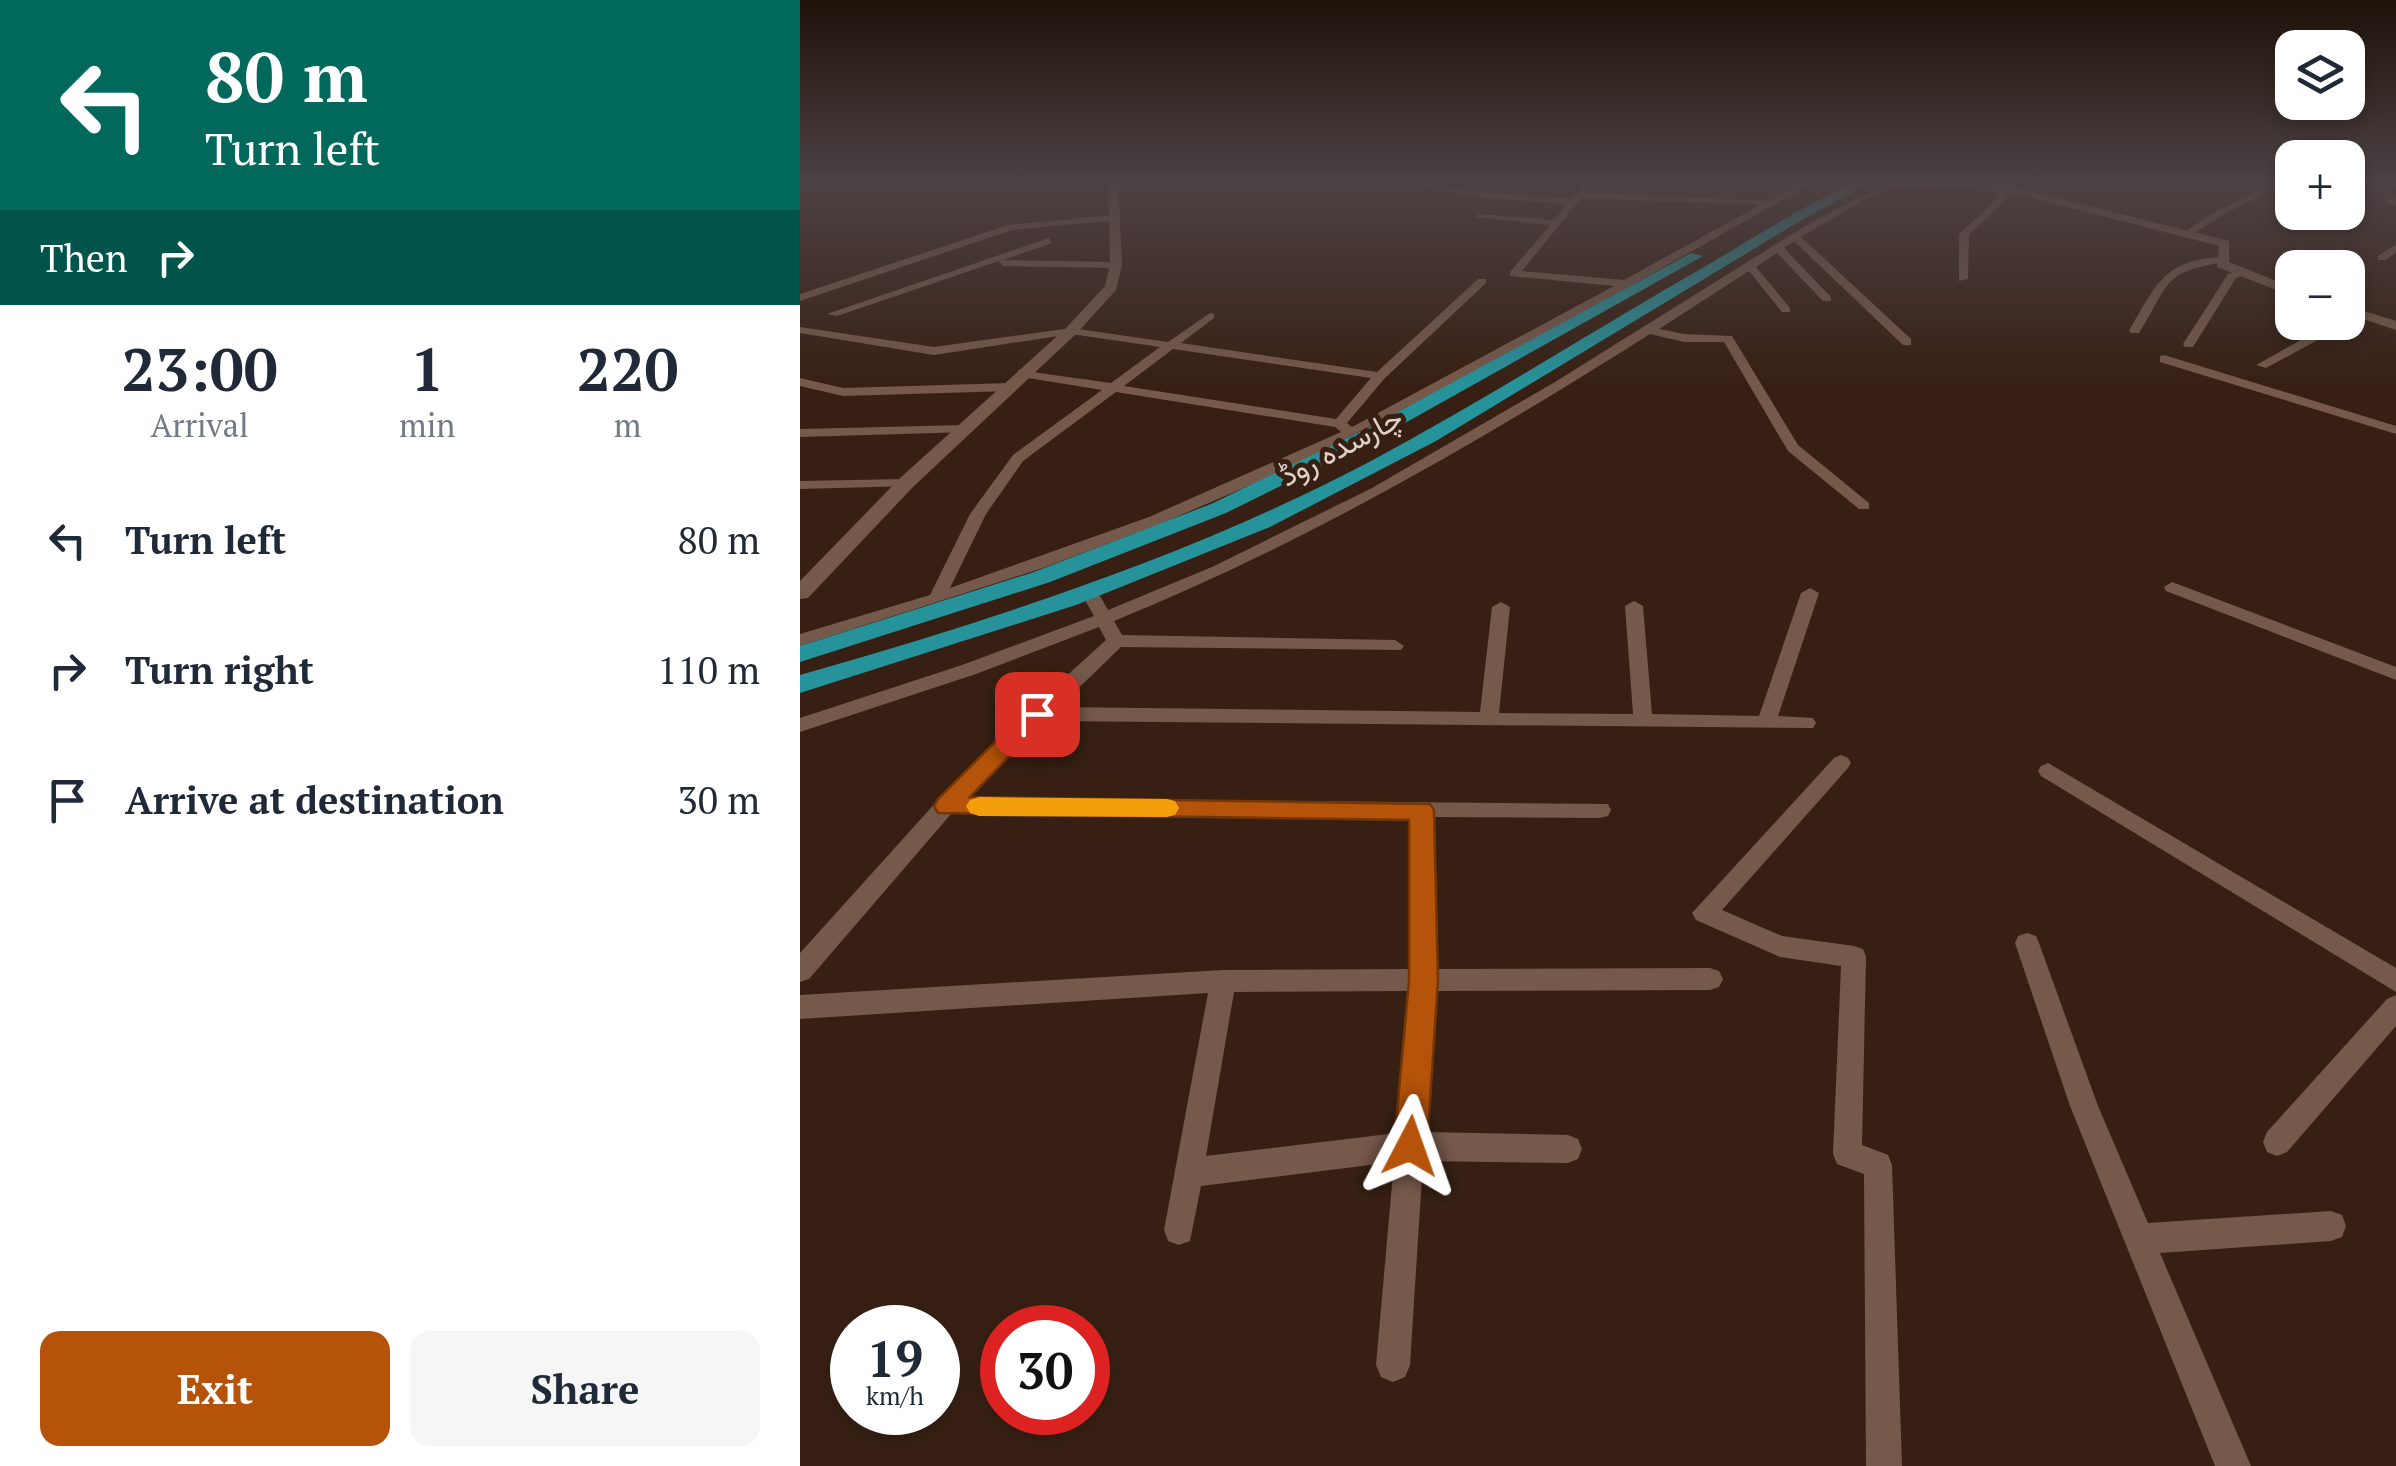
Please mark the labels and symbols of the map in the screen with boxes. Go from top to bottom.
street label: چارسدہ روڈ [1272,397,1410,496]
pin [995,672,1080,757]
position arrow [1358,1094,1462,1198]
speed limit sign: 30 [980,1305,1110,1435]

